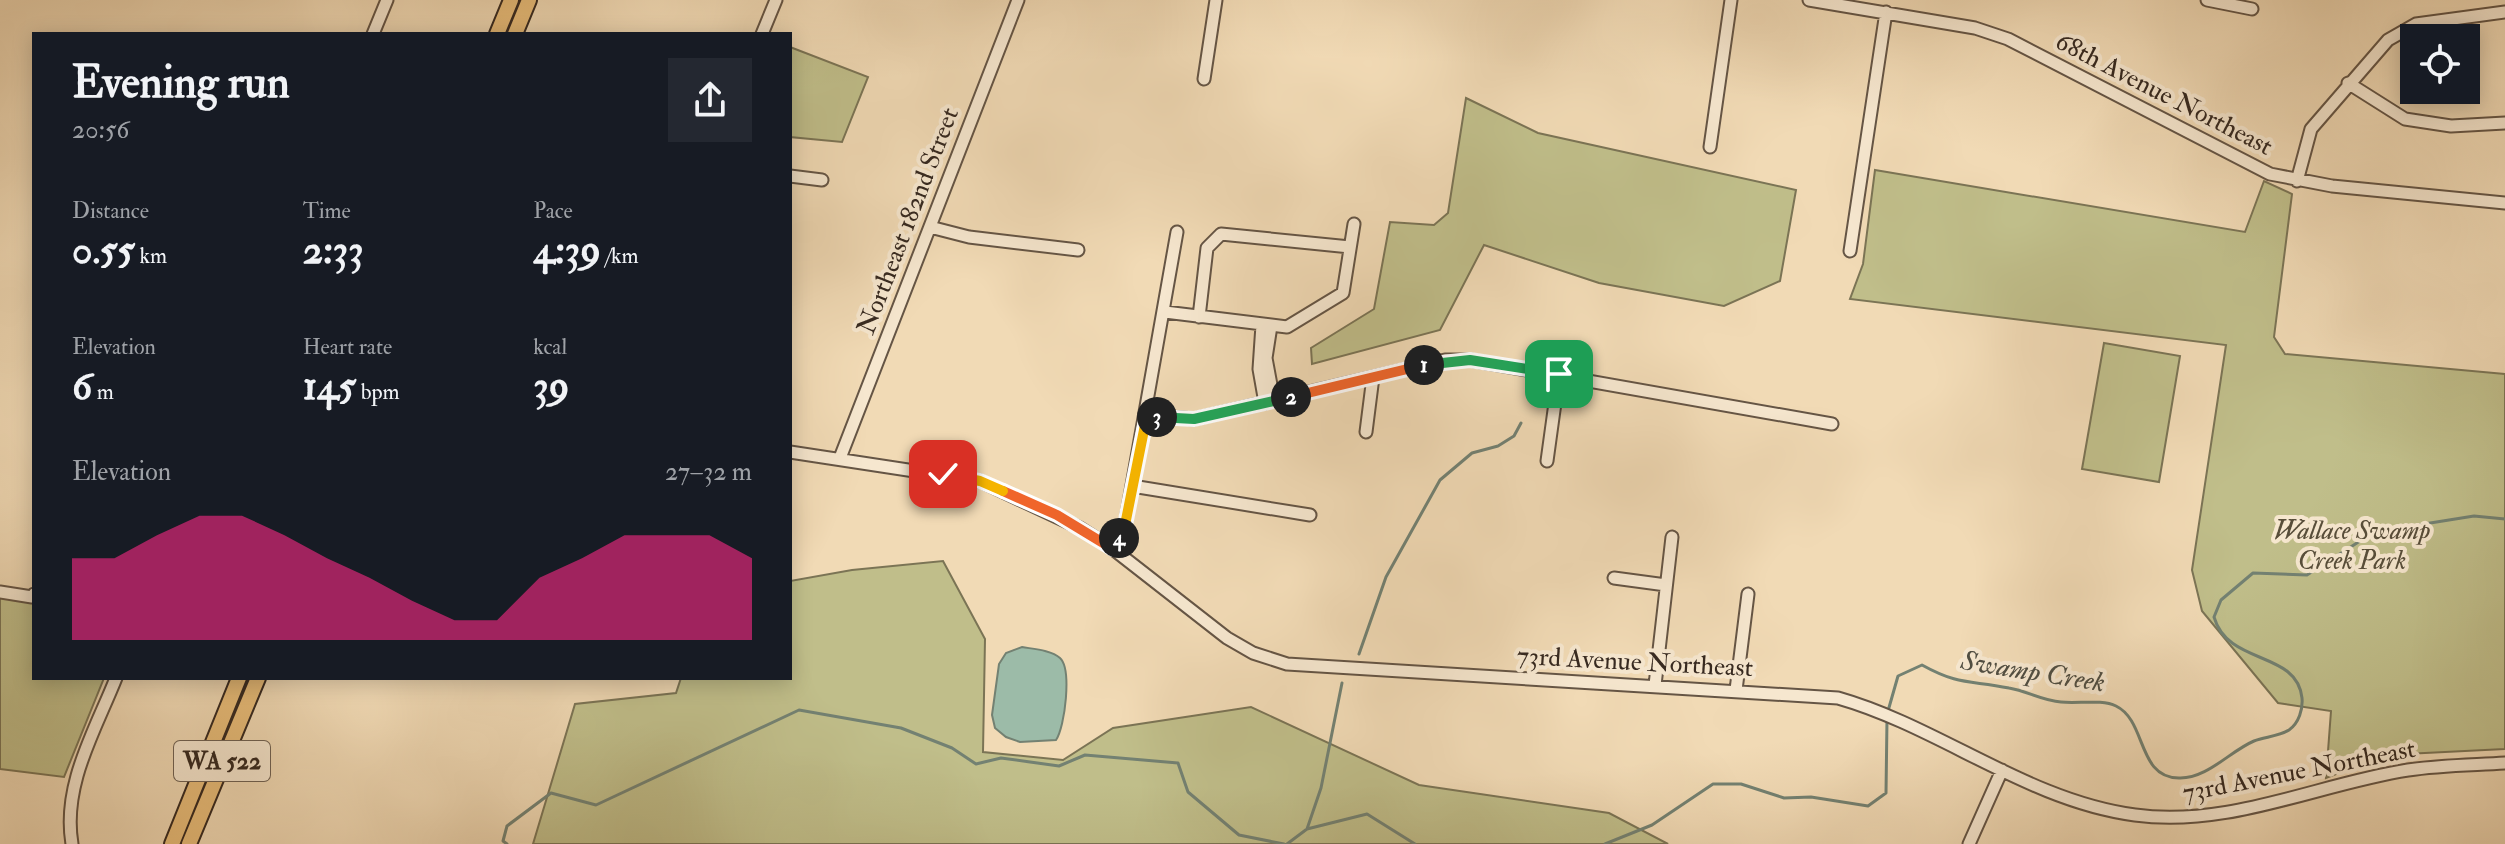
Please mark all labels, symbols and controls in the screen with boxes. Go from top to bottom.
map controls [2400,24,2480,104]
button: locate [2400,24,2480,104]
street label: 68th Avenue Northeast [2050,25,2278,163]
text: Evening run [72,56,290,111]
button: share [668,58,752,142]
street label: Northeast 182nd Street [850,103,966,339]
text: 20:56 [72,114,129,146]
text: Distance [72,197,149,225]
text: Time [303,197,351,225]
text: Pace [533,197,573,225]
text: 0.55 [72,225,135,276]
text: 2:33 [303,225,364,276]
text: 4:39 [533,225,601,276]
text: km [135,242,167,270]
text: /km [601,242,639,270]
text: Elevation [72,333,156,361]
text: Heart rate [303,333,392,361]
text: kcal [533,333,567,361]
pin [1525,340,1593,408]
pin: 1 [1404,345,1444,385]
text: 1 [1420,351,1428,379]
icon: arrive [1537,352,1581,396]
text: 6 [72,361,92,412]
text: 145 [303,361,356,412]
text: 39 [533,361,569,412]
pin: 2 [1271,377,1311,417]
text: m [92,378,114,406]
text: bpm [356,378,400,406]
text: 2 [1285,383,1297,411]
pin: 3 [1137,397,1177,437]
text: 3 [1153,403,1161,431]
pin [909,440,977,508]
icon: check [921,452,965,496]
text: Elevation [72,456,171,488]
text: 27–32 m [665,456,752,488]
park label: Wallace Swamp Creek Park [2273,515,2431,577]
pin: 4 [1099,518,1139,558]
text: 4 [1113,524,1125,552]
street label: 73rd Avenue Northeast [1516,640,1754,684]
water label: Swamp Creek [1957,643,2108,701]
street label: 73rd Avenue Northeast [2180,733,2418,809]
road number: WA 522 [174,741,270,781]

